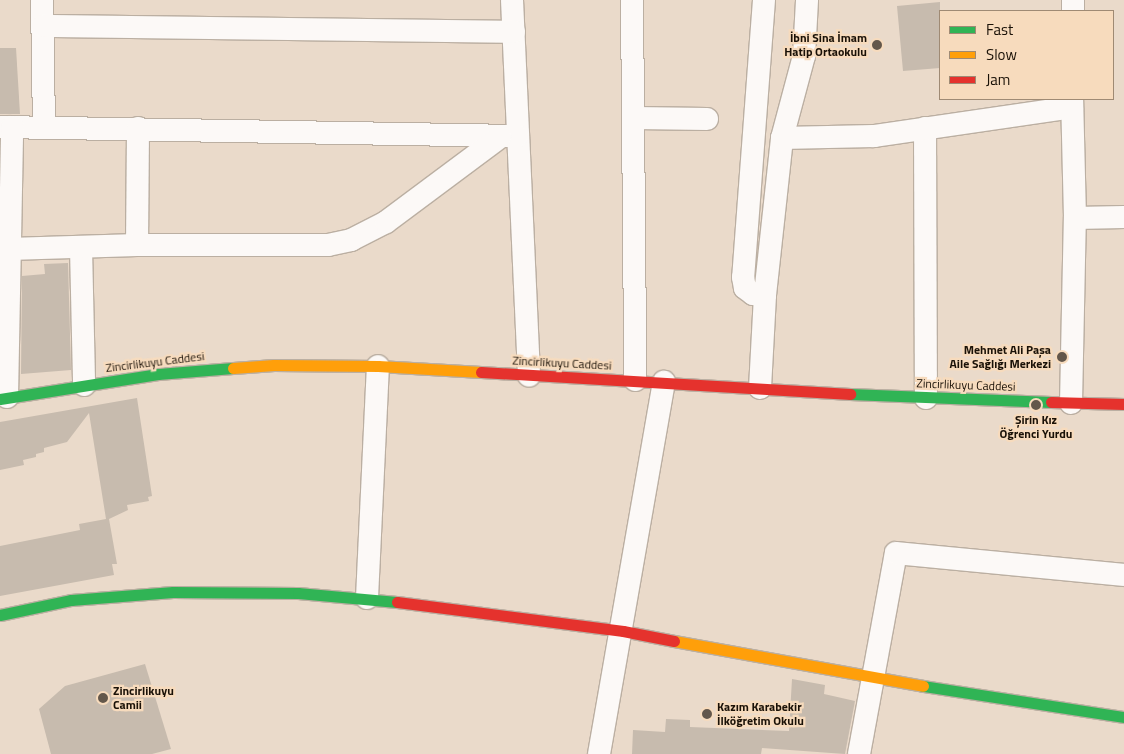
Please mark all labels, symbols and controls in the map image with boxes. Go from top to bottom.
legend [939,10,1114,100]
text: Fast [986,18,1013,41]
place label: İbni Sina İmam Hatip Ortaokulu [784,31,867,59]
marker: İbni Sina İmam Hatip Ortaokulu [871,39,883,51]
text: Slow [986,43,1017,66]
text: Jam [986,68,1010,91]
place label: Mehmet Ali Paşa Aile Sağlığı Merkezi [950,343,1051,371]
street label: Zincirlikuyu Caddesi [105,349,205,375]
marker: Mehmet Ali Paşa Aile Sağlığı Merkezi [1055,350,1069,364]
street label: Zincirlikuyu Caddesi [512,353,612,373]
street label: Zincirlikuyu Caddesi [916,376,1016,394]
marker: Şirin Kız Öğrenci Yurdu [1030,399,1042,411]
place label: Şirin Kız Öğrenci Yurdu [1000,413,1072,441]
place label: Zincirlikuyu Camii [113,684,174,712]
marker: Zincirlikuyu Camii [97,692,109,704]
place label: Kazım Karabekir İlköğretim Okulu [717,700,804,728]
marker: Kazım Karabekir İlköğretim Okulu [701,708,713,720]

